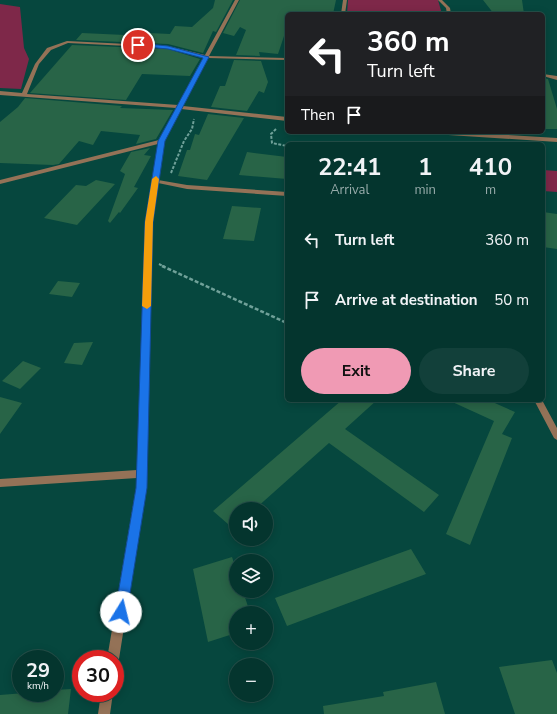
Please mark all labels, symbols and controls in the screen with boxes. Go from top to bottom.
text: 360 m [367,23,450,61]
pin [121,28,155,62]
icon: left [301,28,353,80]
icon: arrive [127,34,149,56]
text: Turn left [367,59,435,83]
icon: arrive [343,104,365,126]
text: Then [301,105,335,125]
text: 22:41 [318,151,381,183]
text: 1 [418,151,432,183]
text: 410 [469,151,512,183]
text: Arrival [330,181,369,199]
text: min [414,181,436,199]
text: m [485,181,496,199]
icon: left [301,229,323,251]
text: Turn left [335,230,394,250]
text: 360 m [485,230,529,250]
icon: arrive [301,289,323,311]
text: Arrive at destination [335,290,478,310]
text: 50 m [494,290,529,310]
button: Exit [301,348,411,394]
button: Share [419,348,529,394]
map controls [229,502,273,702]
button: sound [229,502,273,546]
button: layers [229,554,273,598]
position arrow [100,591,142,633]
button: + [229,606,273,650]
speed limit sign: 30 [72,650,124,702]
text: 29 [26,657,50,684]
button: − [229,658,273,702]
text: km/h [27,679,49,693]

